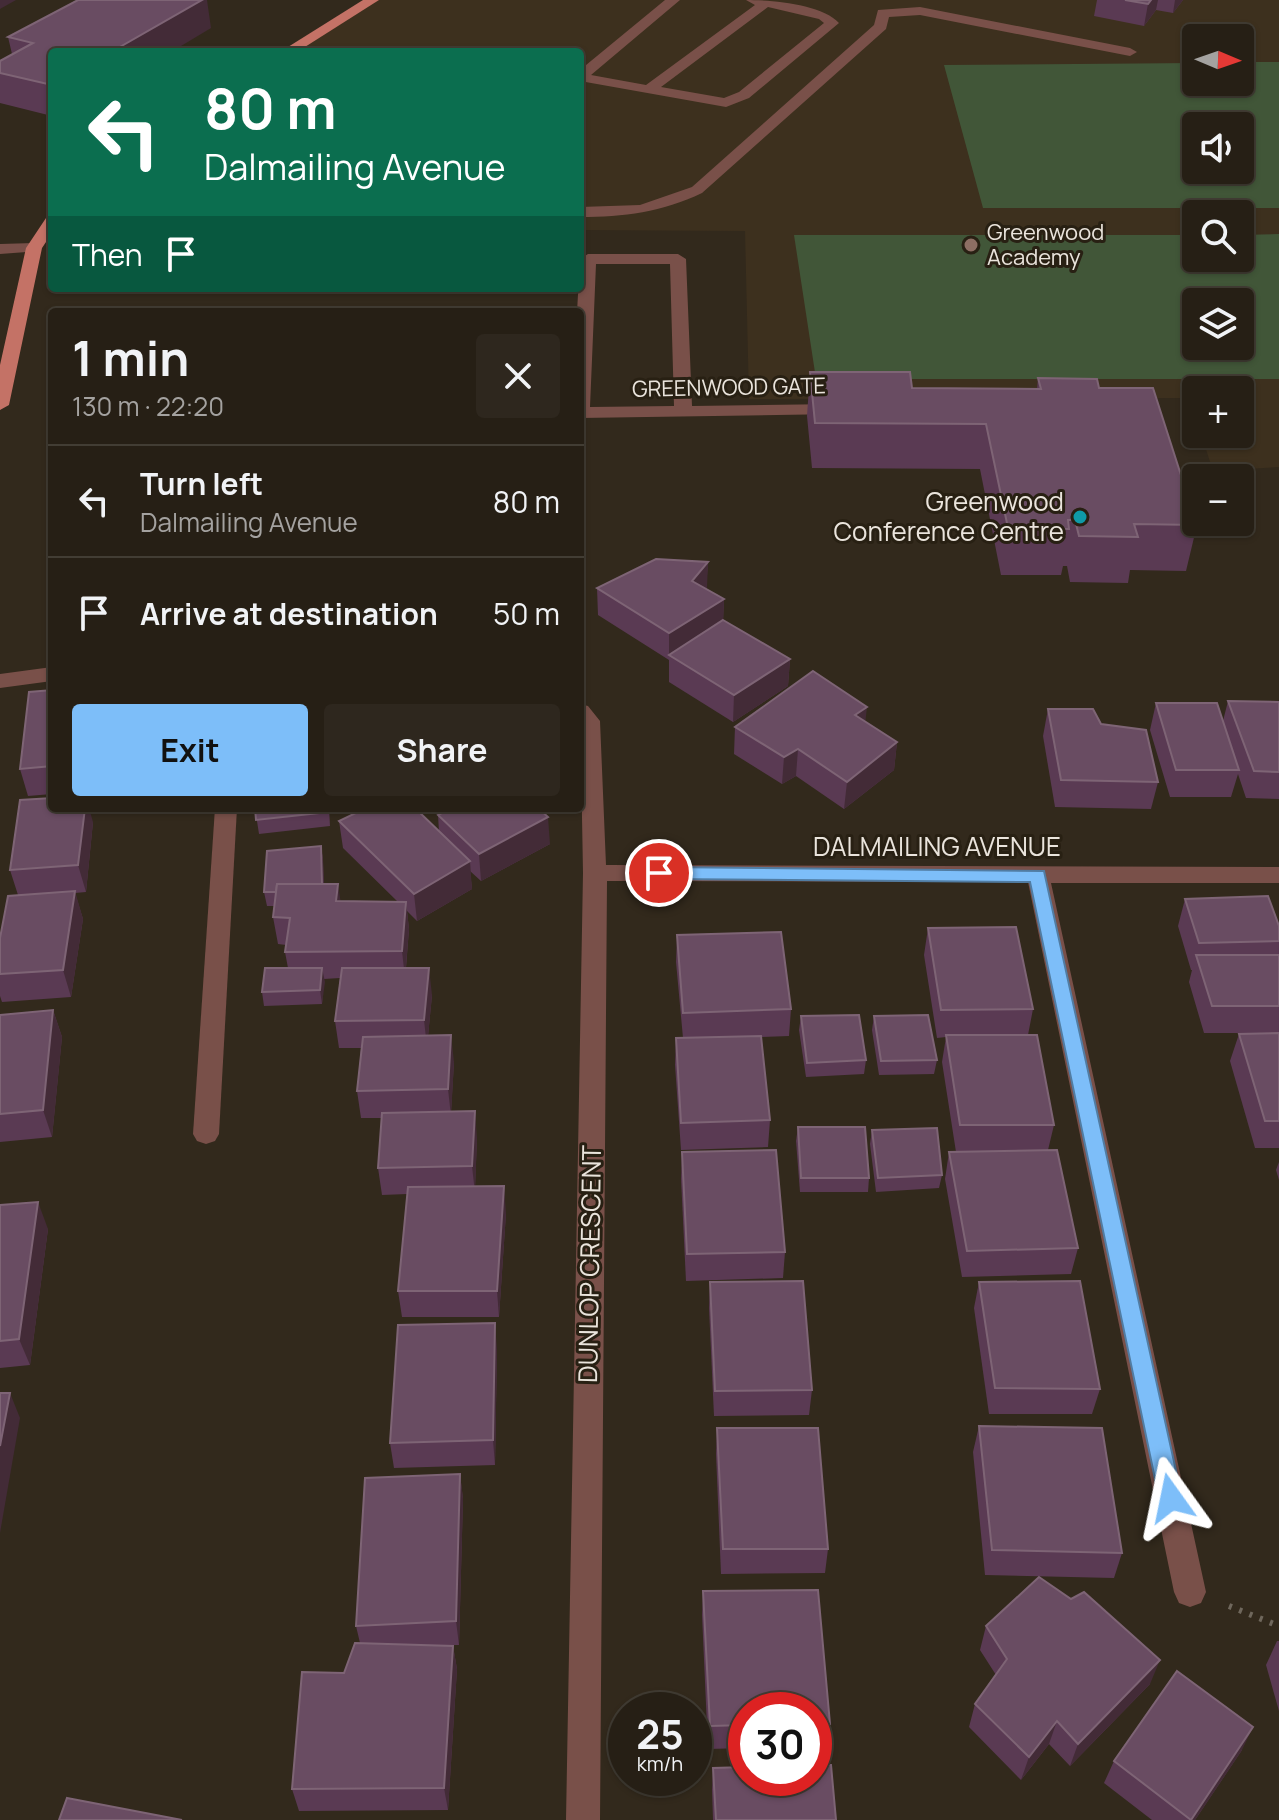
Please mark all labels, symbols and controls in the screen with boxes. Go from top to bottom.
north arrow [1182,24,1254,96]
map controls [1182,24,1254,536]
text: 80 m [204,69,337,146]
icon: left [72,80,176,184]
button: sound [1182,112,1254,184]
text: Dalmailing Avenue [204,142,505,191]
button: search [1182,200,1254,272]
place label: Greenwood Academy [987,217,1104,272]
icon: arrive [159,232,203,276]
text: Then [72,234,143,275]
marker: Greenwood Academy [962,236,980,254]
button: layers [1182,288,1254,360]
text: 1 min [72,325,189,390]
button: close [476,334,560,418]
street label: GREENWOOD GATE [632,370,826,404]
button: + [1182,376,1254,448]
text: 130 m · 22:20 [72,388,224,424]
text: Turn left [140,463,263,504]
button: − [1182,464,1254,536]
icon: left [72,479,116,523]
text: 80 m [493,481,560,522]
place label: Greenwood Conference Centre [833,483,1064,549]
text: Dalmailing Avenue [140,504,358,540]
marker: Greenwood Conference Centre [1071,508,1089,526]
icon: arrive [72,591,116,635]
text: Arrive at destination [140,593,438,634]
text: 50 m [493,593,560,634]
button: Exit [72,704,308,796]
button: Share [324,704,560,796]
street label: DALMAILING AVENUE [813,828,1061,864]
pin [625,839,693,907]
icon: arrive [637,851,681,895]
street label: DUNLOP CRESCENT [569,1144,609,1383]
position arrow [1129,1456,1213,1540]
speed limit sign: 30 [728,1692,832,1796]
text: 25 [636,1706,684,1761]
text: km/h [637,1750,683,1777]

